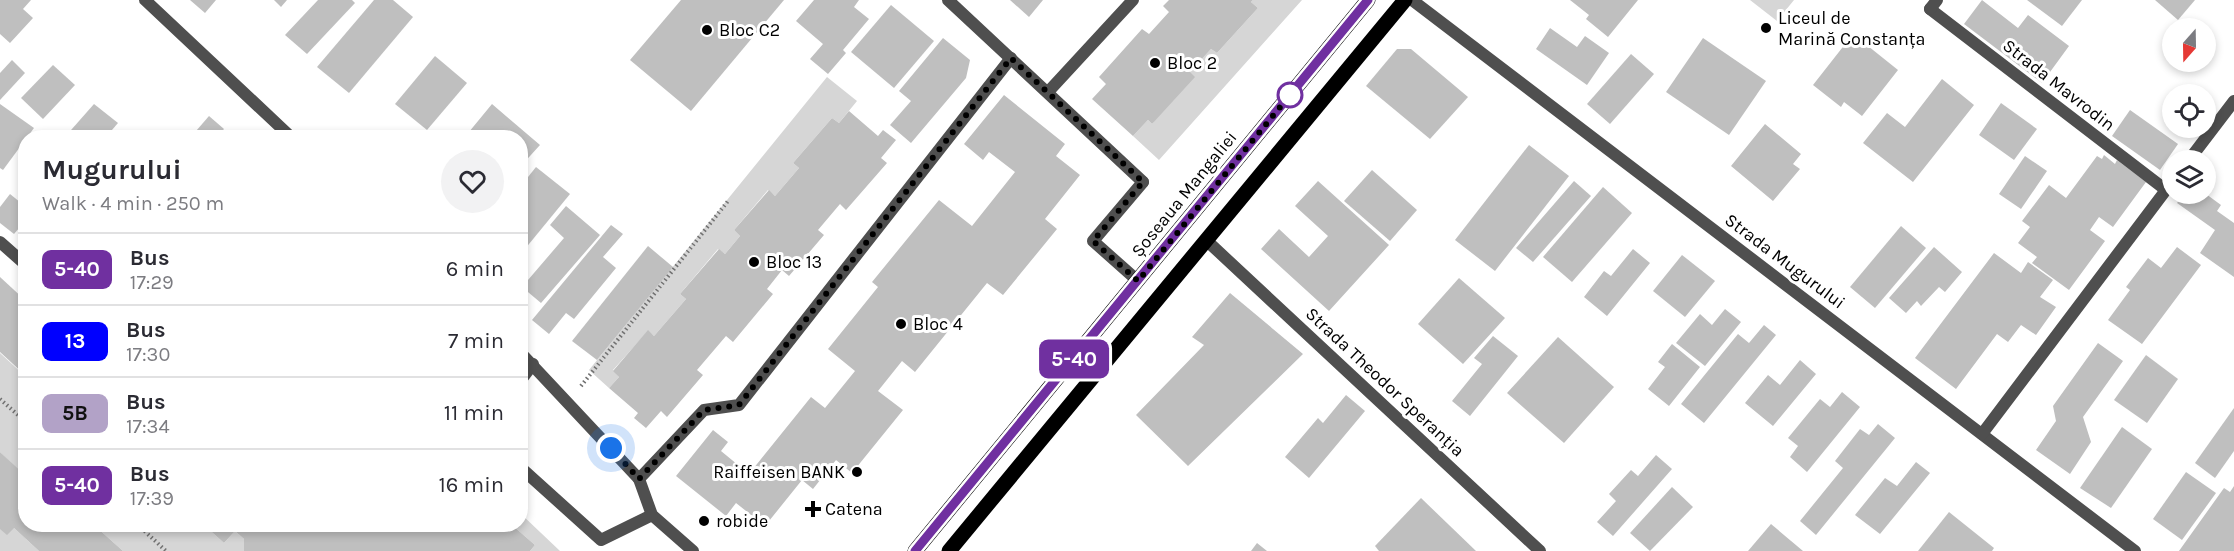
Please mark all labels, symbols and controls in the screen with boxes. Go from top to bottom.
place label: Liceul de Marină Constanța [1778,7,1925,50]
north arrow [2162,18,2216,72]
map controls [2162,18,2216,204]
place label: Bloc C2 [719,19,780,41]
marker: Liceul de Marină Constanța [1759,21,1773,35]
marker: Bloc C2 [700,23,714,37]
street label: Strada Mavrodin [1999,34,2119,136]
place label: Bloc 2 [1167,52,1217,74]
marker: Bloc 2 [1148,56,1162,70]
unlabelled marker [1277,82,1303,108]
button: locate [2162,84,2216,138]
street label: Șoseaua Mangaliei [1127,127,1241,261]
button: heart [441,150,504,213]
button: layers [2162,150,2216,204]
text: Mugurului [42,153,182,186]
text: Walk · 4 min · 250 m [42,192,224,215]
street label: Strada Mugurului [1721,209,1849,313]
text: Bus [130,245,170,271]
place label: Bloc 13 [766,251,822,273]
marker: Bloc 13 [747,255,761,269]
text: 6 min [446,256,504,282]
text: 5-40 [54,257,100,281]
text: 17:29 [130,271,174,294]
street label: Strada Theodor Speranția [1301,303,1469,461]
place label: Bloc 4 [913,313,963,335]
text: Bus [126,317,166,343]
marker: Bloc 4 [894,317,908,331]
text: 7 min [448,328,504,354]
text: 13 [65,329,85,353]
line badge: 5-40 [1032,340,1116,378]
text: 17:30 [126,343,170,366]
text: 5-40 [1051,347,1097,371]
text: Bus [126,389,166,415]
text: 11 min [444,400,504,426]
text: 5B [62,401,88,425]
text: 17:34 [126,415,170,438]
your location [596,433,626,463]
text: Bus [130,461,170,487]
place label: Raiffeisen BANK [713,461,845,483]
marker: Raiffeisen BANK [850,465,864,479]
text: 16 min [438,472,504,498]
text: 5-40 [54,473,100,497]
text: 17:39 [130,487,174,510]
place label: Catena [825,498,883,520]
marker: Catena [806,502,820,516]
place label: robide [716,510,768,532]
marker: robide [697,514,711,528]

